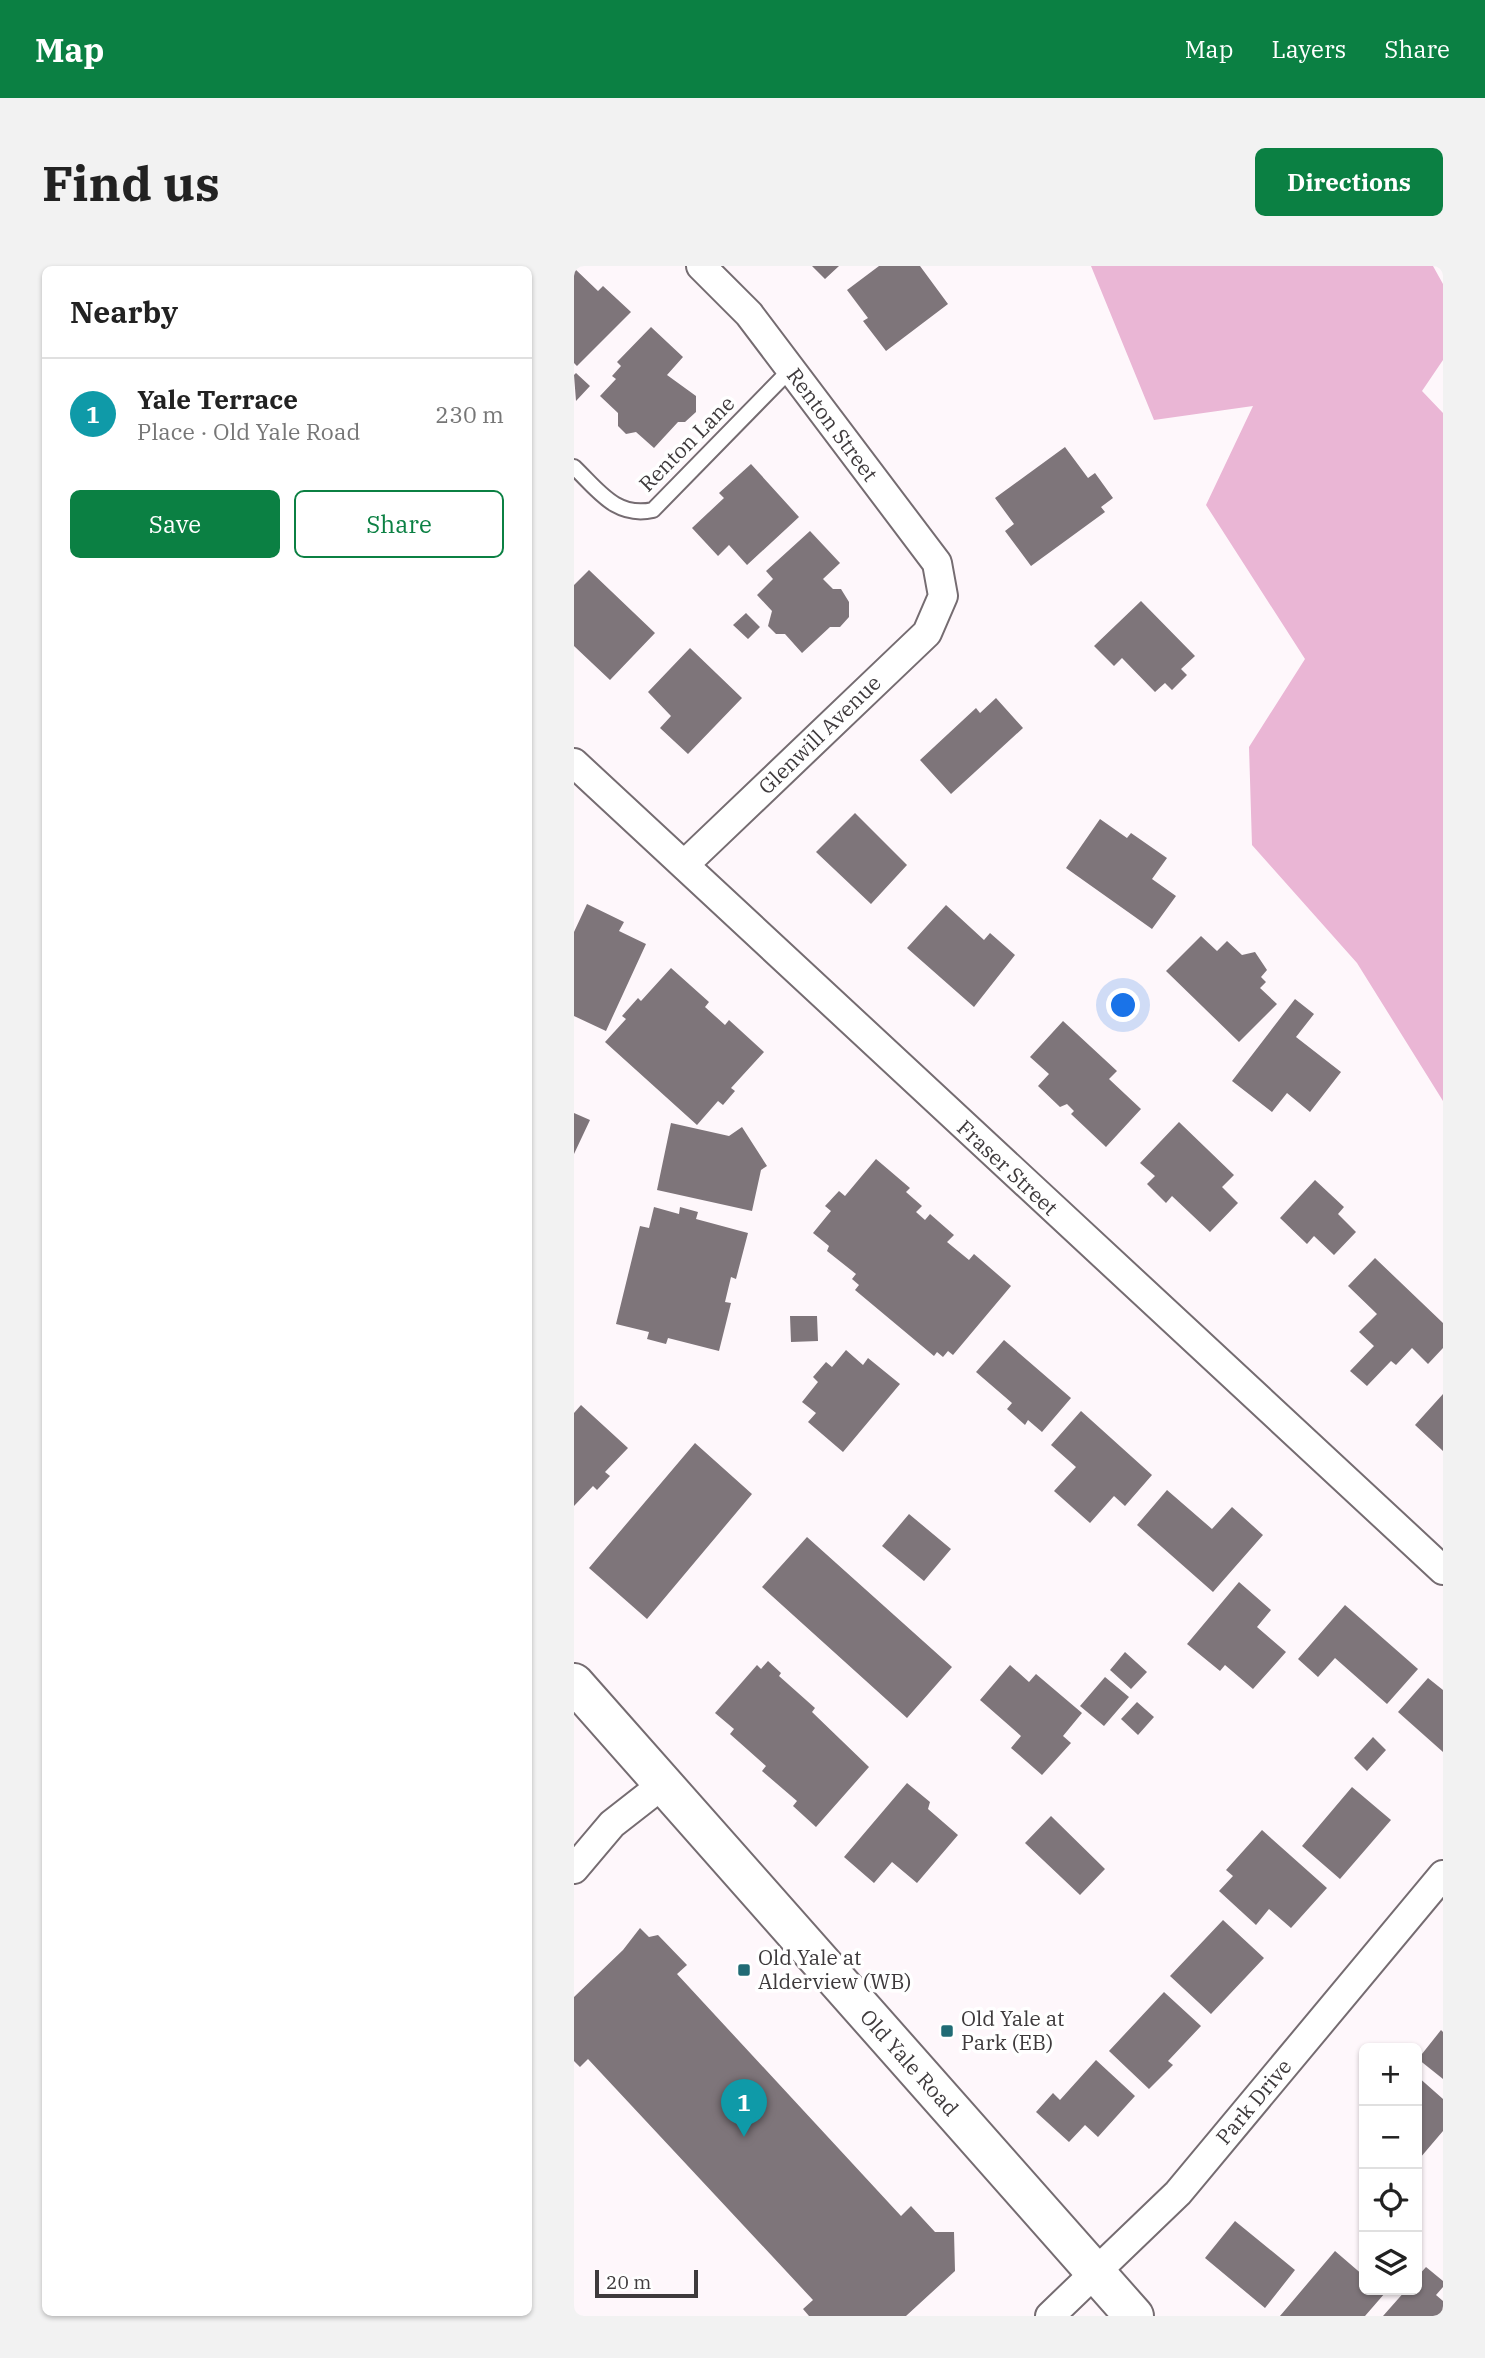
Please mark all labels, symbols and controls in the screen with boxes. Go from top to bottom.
text: Map [35,28,104,71]
text: Map [1185,33,1233,65]
text: Layers [1271,33,1346,65]
text: Share [1384,33,1450,65]
button: Directions [1255,148,1443,216]
text: Find us [42,151,220,214]
text: Nearby [70,292,178,331]
street label: Renton Street [781,362,885,487]
text: Yale Terrace [137,382,298,416]
street label: Renton Lane [632,389,740,497]
text: 1 [86,399,100,429]
text: 230 m [435,399,504,429]
text: Place · Old Yale Road [137,416,361,446]
button: Save [70,490,280,558]
button: Share [294,490,504,558]
street label: Glenwill Avenue [752,669,887,800]
your location [1106,988,1140,1022]
street label: Fraser Street [951,1113,1064,1221]
place label: Old Yale at Alderview (WB) [758,1943,911,1995]
marker: Old Yale at Alderview (WB) [736,1962,752,1978]
street label: Old Yale Road [854,2003,965,2122]
place label: Old Yale at Park (EB) [961,2004,1064,2056]
marker: Old Yale at Park (EB) [939,2023,955,2039]
map controls [1359,2043,1422,2295]
button: + [1359,2043,1422,2106]
street label: Park Drive [1209,2053,1297,2150]
pin: 1 [721,2079,767,2137]
button: − [1359,2106,1422,2169]
button: locate [1359,2169,1422,2232]
button: layers [1359,2232,1422,2295]
scale bar [595,2267,698,2299]
text: 20 m [606,2270,651,2294]

